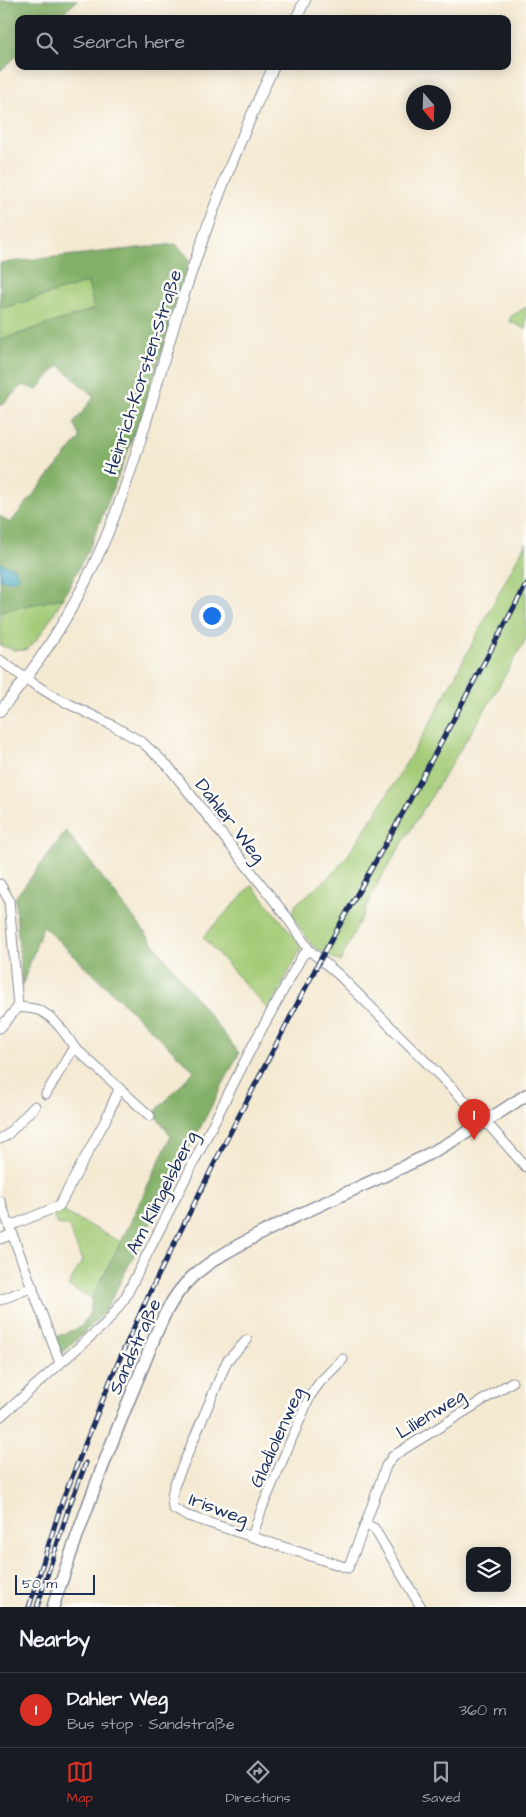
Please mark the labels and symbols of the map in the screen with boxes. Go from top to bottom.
north arrow [406,85,451,130]
street label: Heinrich-Korsten-Straße [97,266,189,479]
your location [199,603,225,629]
street label: Dahler Weg [187,773,272,870]
pin: 1 [458,1099,490,1140]
street label: Am Klingelsberg [120,1126,206,1260]
street label: Sandstraße [102,1294,169,1399]
street label: Lilienweg [391,1382,471,1447]
street label: Gladiolenweg [243,1383,313,1493]
street label: Irisweg [185,1486,252,1534]
scale bar [15,1572,95,1595]

